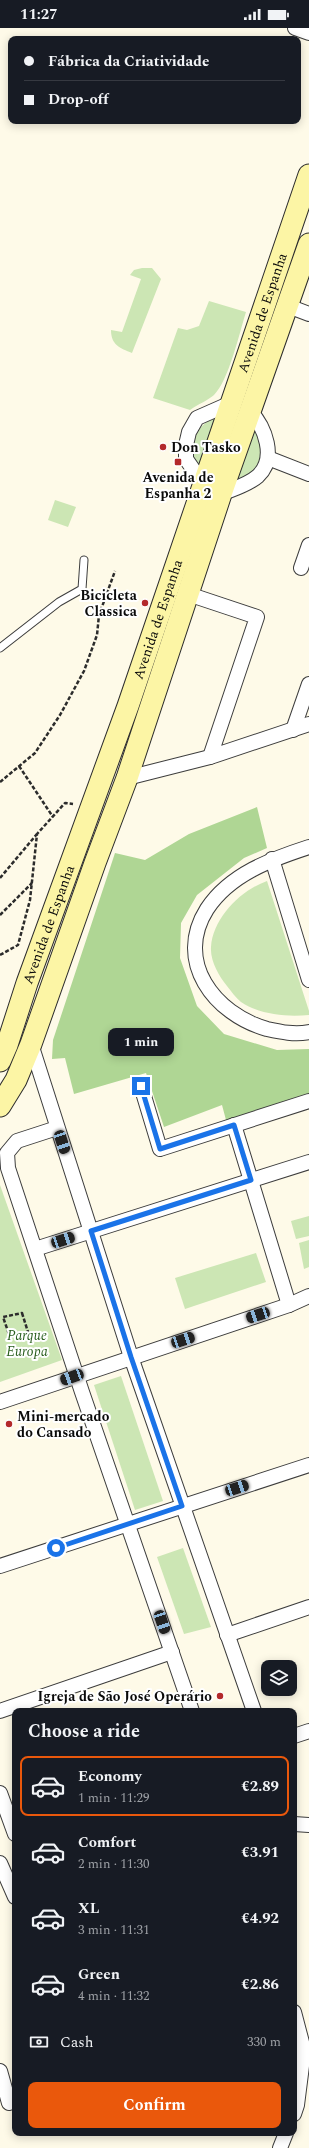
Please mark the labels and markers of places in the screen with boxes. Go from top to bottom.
place label: Don Tasko [171,437,241,458]
marker: Don Tasko [158,442,168,452]
marker: Avenida de Espanha 2 [173,457,183,467]
place label: Avenida de Espanha 2 [142,467,214,504]
place label: Bicicleta Classica [80,585,138,622]
marker: Bicicleta Classica [140,598,150,608]
place label: Mini-mercado do Cansado [17,1406,110,1443]
marker: Mini-mercado do Cansado [4,1419,14,1429]
place label: Igreja de São José Operário [37,1686,212,1707]
marker: Igreja de São José Operário [215,1691,225,1701]

